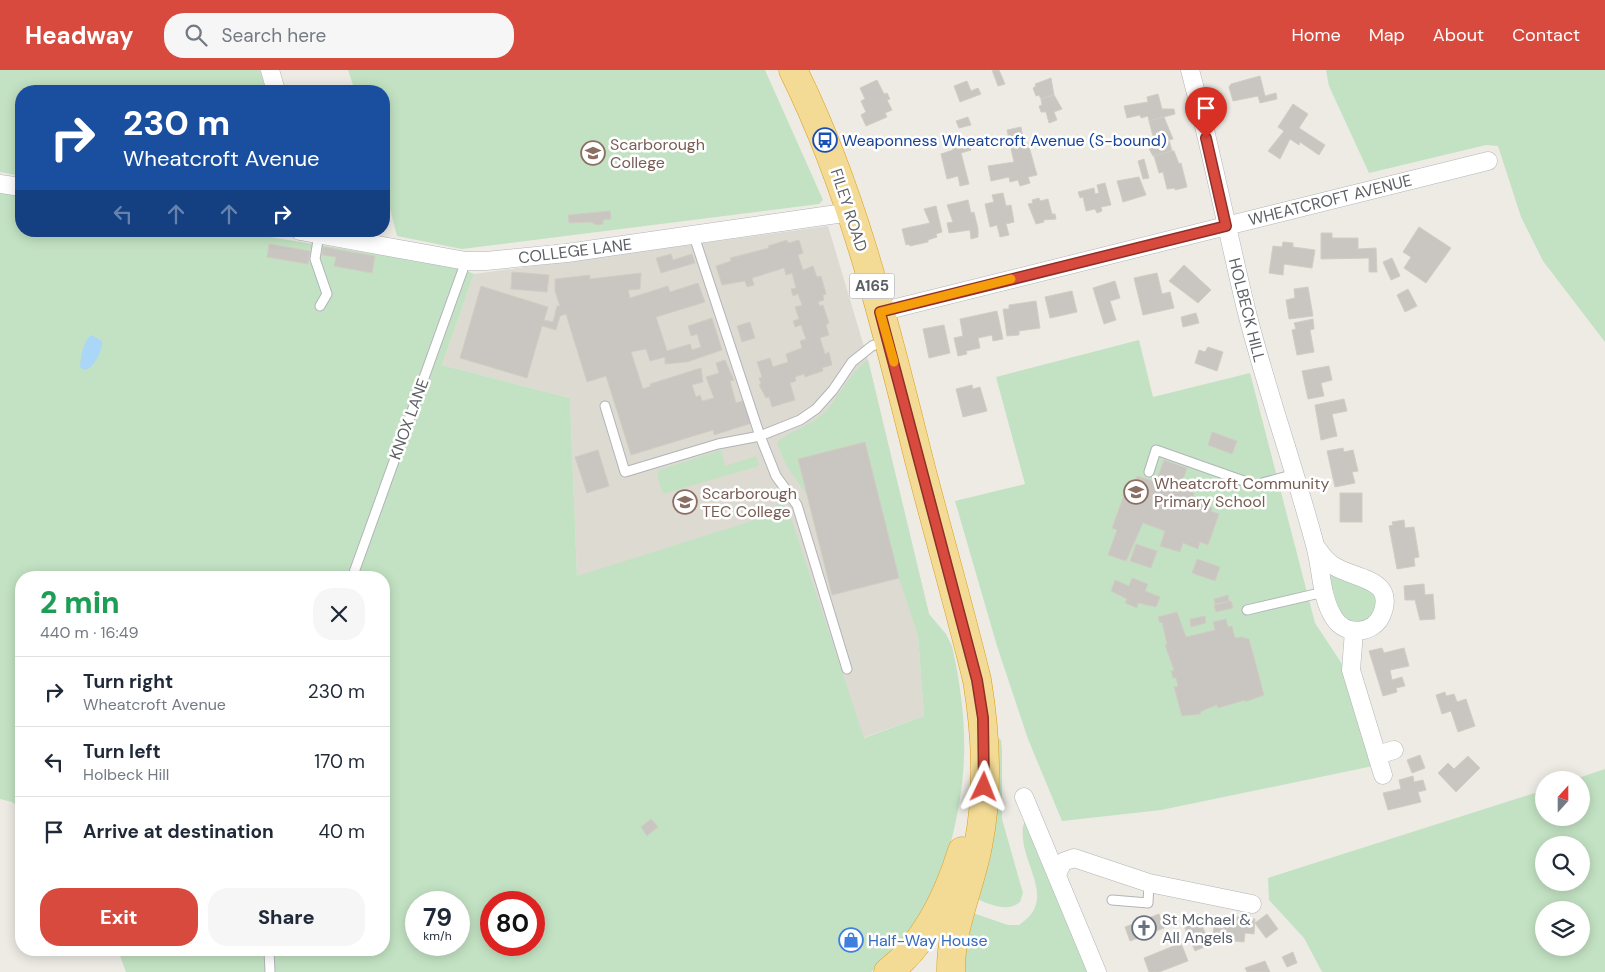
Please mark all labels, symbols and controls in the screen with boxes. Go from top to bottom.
search box [164,13,514,58]
text: Headway [25,20,134,51]
icon: search [182,21,210,49]
text: Search here [222,23,326,48]
text: Home [1291,23,1341,47]
text: Map [1369,23,1405,47]
text: About [1433,23,1484,47]
text: Contact [1512,23,1580,47]
pin [1185,87,1227,138]
icon: arrive [1192,94,1220,122]
text: 230 m [123,100,230,146]
icon: right [40,105,105,170]
bus stop icon: Weaponness Wheatcroft Avenue (S-bound) [812,127,838,153]
place label: Weaponness Wheatcroft Avenue (S-bound) [842,130,1167,151]
place label: Scarborough College [610,134,705,173]
school or university icon: Scarborough College [580,140,606,166]
text: Wheatcroft Avenue [123,144,319,173]
street label: FILEY ROAD [826,166,872,254]
street label: WHEATCROFT AVENUE [1246,170,1414,230]
icon: left [109,200,137,228]
icon: ahead [162,200,190,228]
icon: ahead [215,200,243,228]
icon: right [268,200,296,228]
street label: COLLEGE LANE [517,234,633,268]
street label: HOLBECK HILL [1224,256,1270,364]
road number: A165 [850,274,894,298]
street label: KNOX LANE [385,375,433,463]
place label: Wheatcroft Community Primary School [1154,473,1329,512]
school or university icon: Wheatcroft Community Primary School [1123,479,1149,505]
place label: Scarborough TEC College [702,483,797,522]
school or university icon: Scarborough TEC College [672,489,698,515]
text: 2 min [40,583,120,622]
button: close [313,588,365,640]
text: 440 m · 16:49 [40,622,139,643]
text: Turn right [83,669,173,694]
icon: right [40,678,68,706]
text: 230 m [308,679,365,704]
text: Wheatcroft Avenue [83,694,226,715]
text: Turn left [83,739,161,764]
icon: left [40,748,68,776]
text: 170 m [314,749,365,774]
position arrow [957,760,1009,812]
text: Holbeck Hill [83,764,169,785]
north arrow [1535,771,1590,826]
map controls [1535,771,1590,956]
icon: arrive [40,818,68,846]
text: Arrive at destination [83,819,274,844]
text: 40 m [318,819,365,844]
button: search [1535,836,1590,891]
button: Exit [40,888,198,946]
button: Share [208,888,365,946]
speed limit sign: 80 [480,891,545,956]
text: 79 [423,901,452,934]
button: layers [1535,901,1590,956]
place label: St Mchael & All Angels [1162,909,1251,948]
church icon: St Mchael & All Angels [1131,915,1157,941]
shop icon: Half-Way House [838,927,864,953]
text: km/h [423,928,452,944]
place label: Half-Way House [868,930,988,951]

